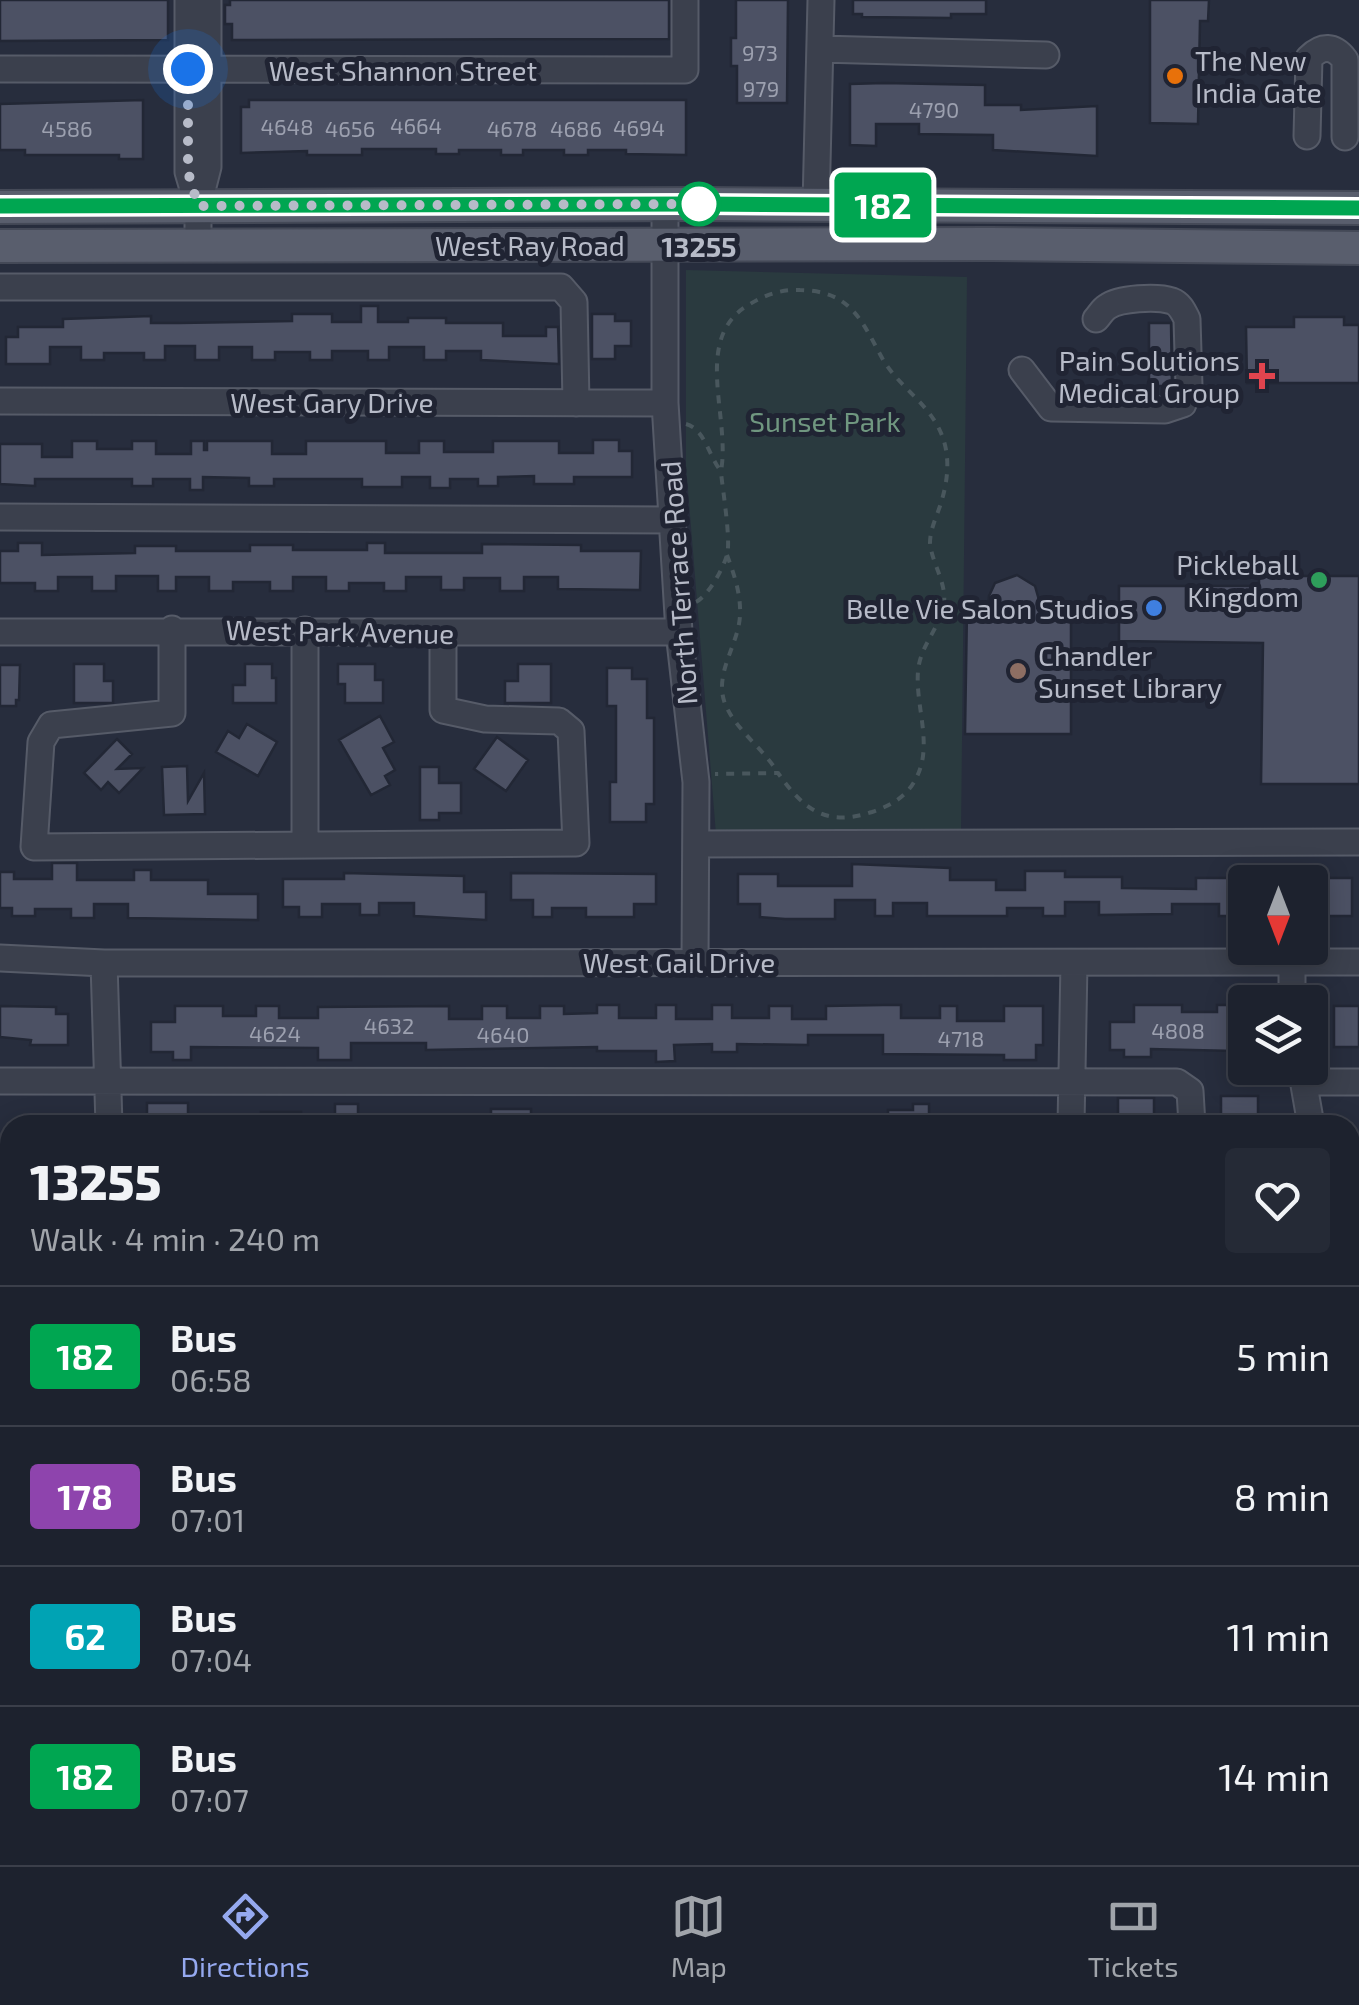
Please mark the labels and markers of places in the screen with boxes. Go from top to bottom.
place label: The New India Gate [1195,43,1322,109]
marker: The New India Gate [1164,65,1186,87]
marker: 13255 [678,183,720,225]
place label: 13255 [661,229,737,263]
place label: Pain Solutions Medical Group [1058,343,1240,409]
marker: Pain Solutions Medical Group [1249,363,1275,389]
place label: Pickleball Kingdom [1176,547,1300,613]
marker: Pickleball Kingdom [1308,569,1330,591]
place label: Belle Vie Salon Studios [846,591,1134,625]
marker: Belle Vie Salon Studios [1143,597,1165,619]
place label: Chandler Sunset Library [1038,638,1222,704]
marker: Chandler Sunset Library [1007,660,1029,682]

